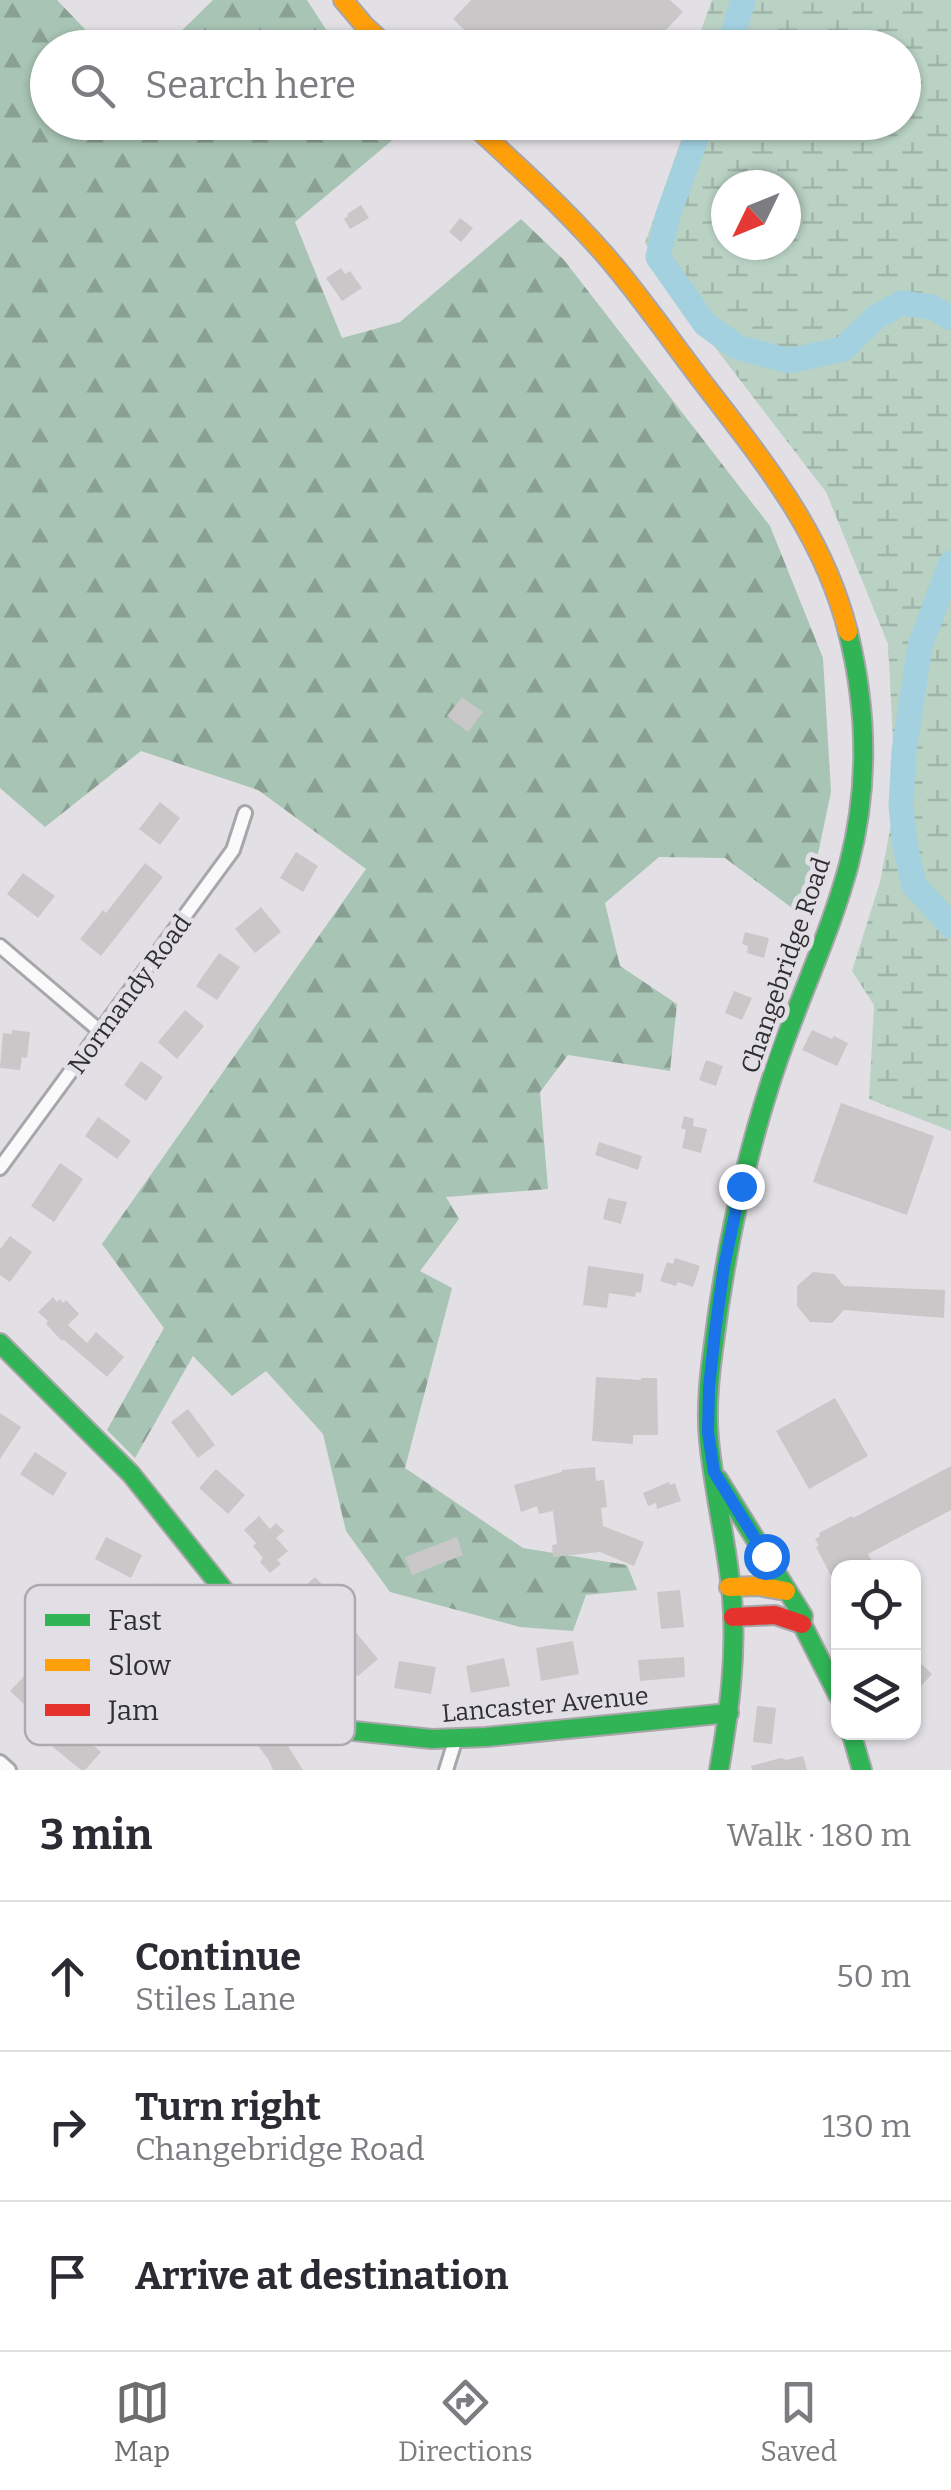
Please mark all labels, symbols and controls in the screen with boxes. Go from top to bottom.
search box [30,30,921,140]
icon: search [65,58,120,113]
text: Search here [145,62,356,108]
north arrow [711,170,801,260]
street label: Changebridge Road [735,853,837,1077]
street label: Normandy Road [62,909,198,1080]
route end [719,1164,765,1210]
route start [744,1534,790,1580]
map controls [831,1560,921,1740]
button: locate [831,1560,921,1650]
legend [25,1585,355,1745]
text: Fast [108,1604,162,1637]
text: Slow [108,1649,171,1682]
button: layers [831,1650,921,1740]
street label: Lancaster Avenue [441,1681,650,1729]
text: Jam [107,1694,159,1727]
text: 3 min [40,1810,152,1860]
text: Walk · 180 m [727,1816,911,1854]
text: Continue [135,1934,301,1980]
icon: ahead [40,1949,95,2004]
text: 50 m [836,1957,911,1995]
text: Stiles Lane [135,1980,296,2018]
text: Turn right [135,2084,321,2130]
icon: right [40,2099,95,2154]
text: 130 m [822,2107,911,2145]
text: Changebridge Road [135,2130,425,2168]
icon: arrive [40,2249,95,2304]
text: Arrive at destination [135,2253,508,2299]
tab: Map [114,2375,170,2468]
tab: Directions [398,2375,533,2468]
tab: Saved [760,2375,837,2468]

